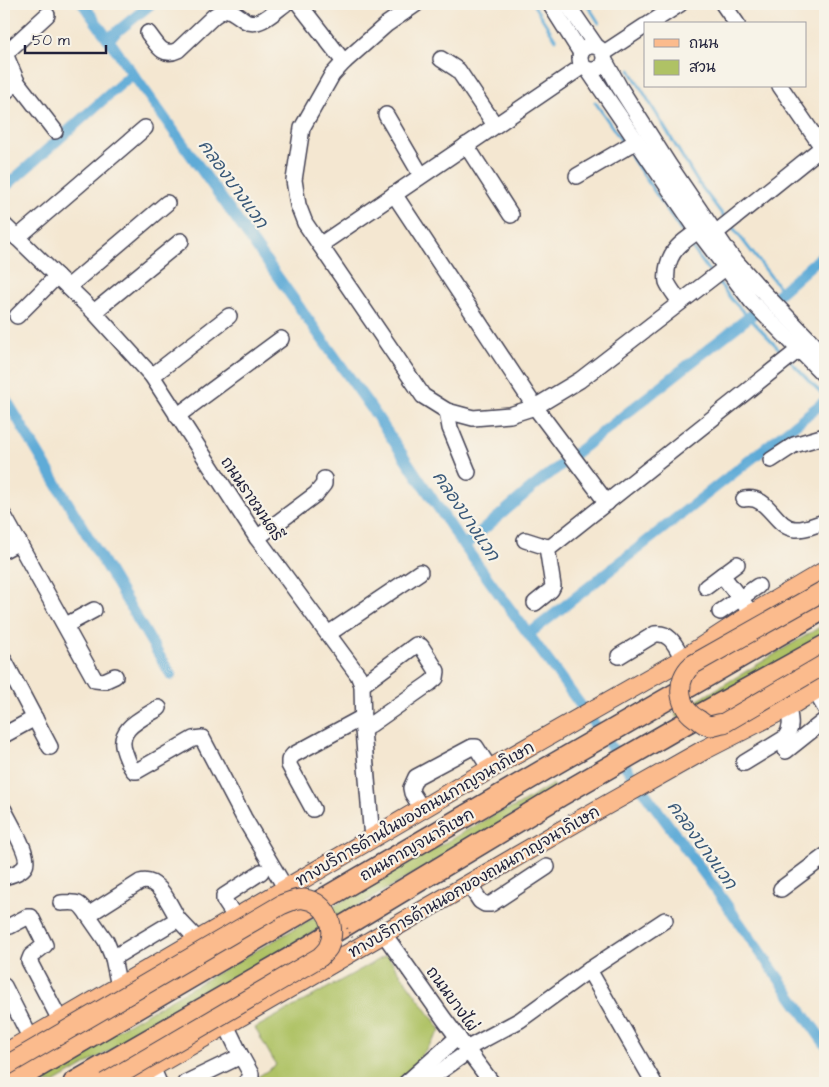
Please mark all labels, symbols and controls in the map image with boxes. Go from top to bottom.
scale bar [25,22,106,54]
legend [644,22,806,88]
text: 50 m [32,30,70,51]
text: ถนน [689,33,718,54]
text: สวน [689,57,716,78]
water label: คลองบางแวก [192,135,275,235]
street label: ถนนราชมนตรี [216,452,289,546]
water label: คลองบางแวก [427,466,506,567]
street label: ทางบริการด้านในของถนนกาญจนาภิเษก [292,738,538,890]
water label: คลองบางแวก [661,796,744,896]
street label: ทางบริการด้านนอกของถนนกาญจนาภิเษก [344,801,604,963]
street label: ถนนกาญจนาภิเษก [356,804,478,886]
street label: ถนนบางไผ่ [421,961,484,1036]

